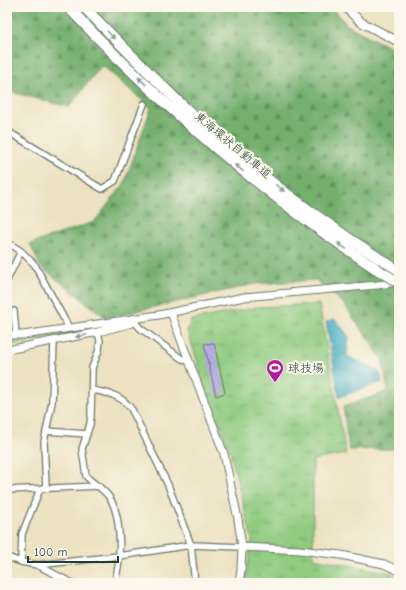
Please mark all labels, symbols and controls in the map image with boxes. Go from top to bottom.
one-way arrow [106,30,116,40]
one-way arrow [137,76,147,86]
street label: 東海環状自動車道 [192,109,274,181]
one-way arrow [233,163,244,172]
one-way arrow [274,184,285,192]
one-way arrow [337,242,348,250]
one-way arrow [75,333,87,339]
sports icon: 球技場 [265,358,285,383]
place label: 球技場 [288,361,324,375]
scale bar [28,538,118,564]
text: 100 m [34,545,67,559]

